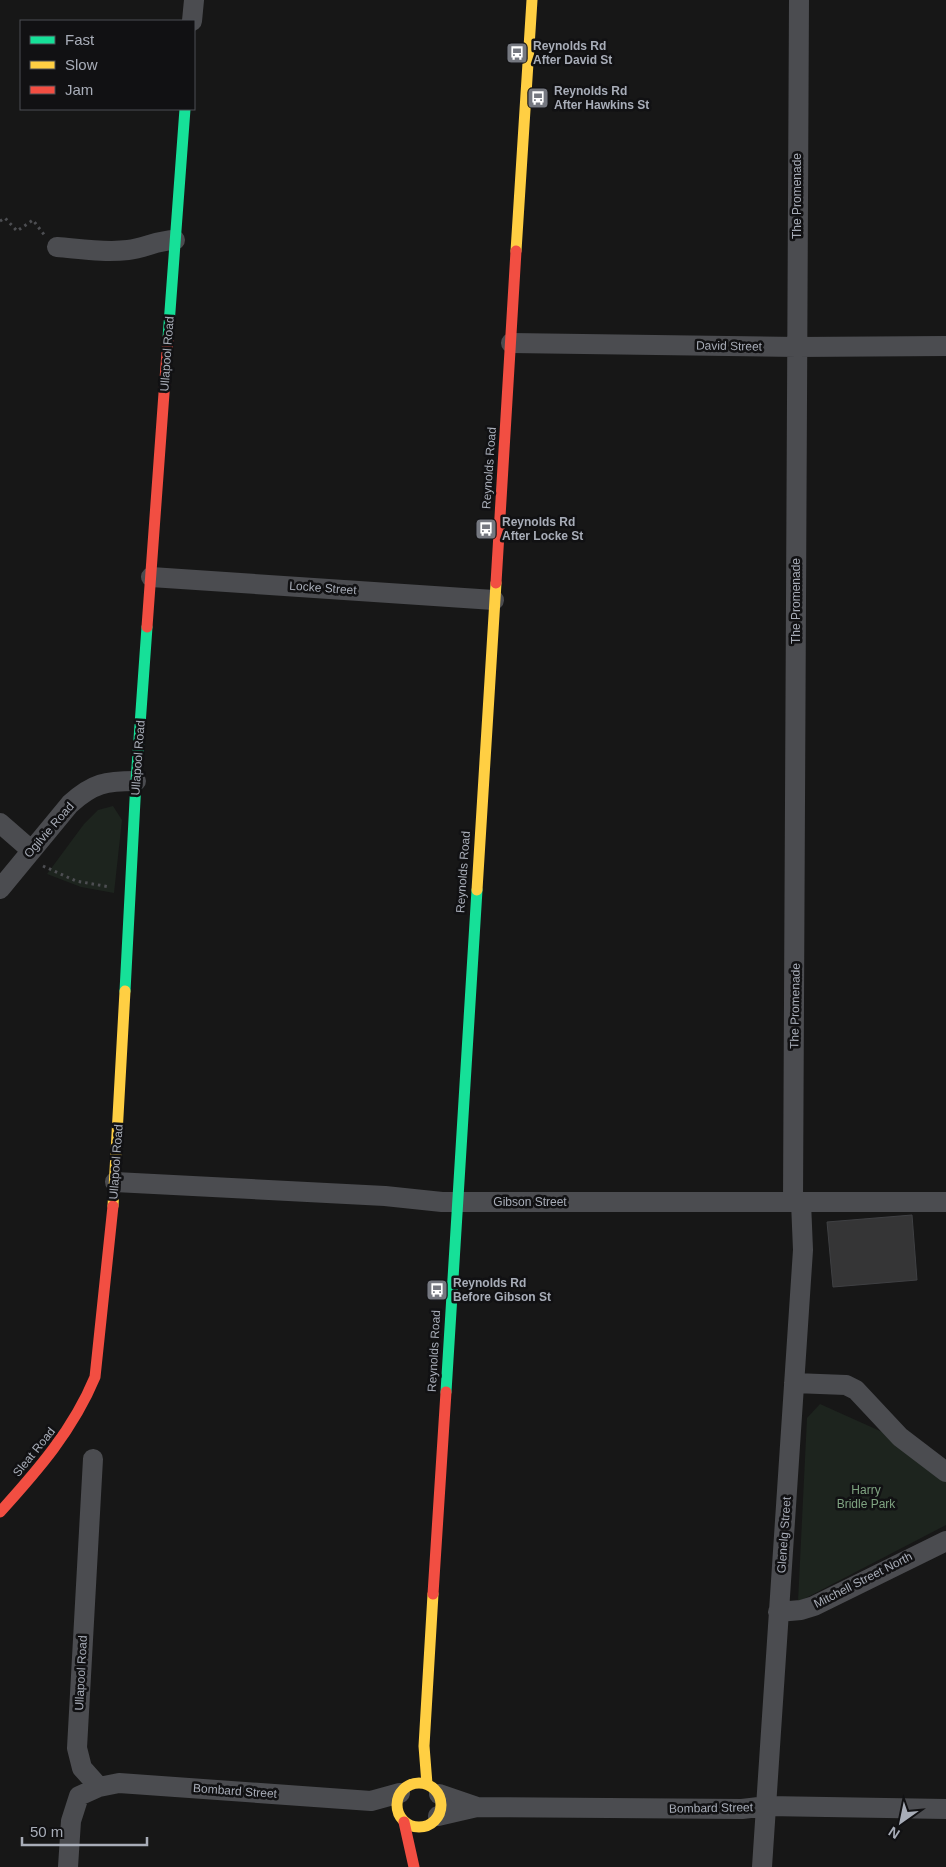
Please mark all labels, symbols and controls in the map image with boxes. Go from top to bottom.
legend [20,20,195,110]
text: Fast [65,31,95,48]
place label: Reynolds Rd After David St [533,39,612,67]
bus stop icon: Reynolds Rd After David St [505,41,529,65]
text: Slow [65,56,98,73]
text: Jam [65,81,93,98]
place label: Reynolds Rd After Hawkins St [554,84,649,112]
bus stop icon: Reynolds Rd After Hawkins St [526,86,550,110]
street label: The Promenade [790,153,804,239]
street label: Ullapool Road [157,316,177,392]
street label: David Street [696,338,763,354]
street label: Reynolds Road [479,427,499,509]
place label: Reynolds Rd After Locke St [502,515,583,543]
bus stop icon: Reynolds Rd After Locke St [474,517,498,541]
street label: The Promenade [789,558,803,644]
street label: Locke Street [289,579,358,597]
street label: Ullapool Road [128,720,148,796]
street label: Ogilvie Road [21,799,77,861]
street label: Reynolds Road [453,831,473,913]
street label: The Promenade [787,963,803,1049]
street label: Ullapool Road [106,1124,126,1200]
street label: Gibson Street [493,1195,567,1209]
place label: Reynolds Rd Before Gibson St [453,1276,551,1304]
bus stop icon: Reynolds Rd Before Gibson St [425,1278,449,1302]
street label: Reynolds Road [425,1310,443,1392]
street label: Sleat Road [10,1425,58,1479]
park label: Harry Bridle Park [837,1483,896,1511]
street label: Glenelg Street [774,1496,794,1574]
street label: Mitchell Street North [811,1549,915,1611]
street label: Ullapool Road [72,1635,90,1711]
street label: Bombard Street [193,1781,278,1801]
north arrow [876,1797,926,1847]
street label: Bombard Street [669,1800,754,1816]
scale bar [22,1814,148,1846]
text: 50 m [30,1823,63,1840]
text: N [885,1823,903,1842]

